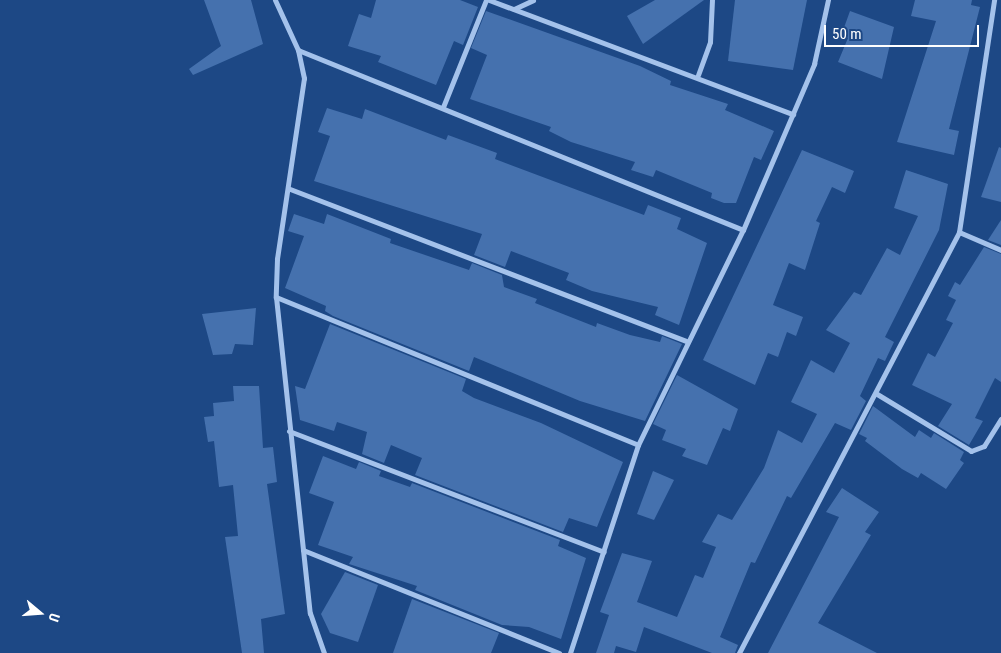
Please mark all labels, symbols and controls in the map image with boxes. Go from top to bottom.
scale bar [826,15,981,47]
text: 50 m [832,25,862,43]
north arrow [15,588,65,638]
text: U [45,611,63,624]

